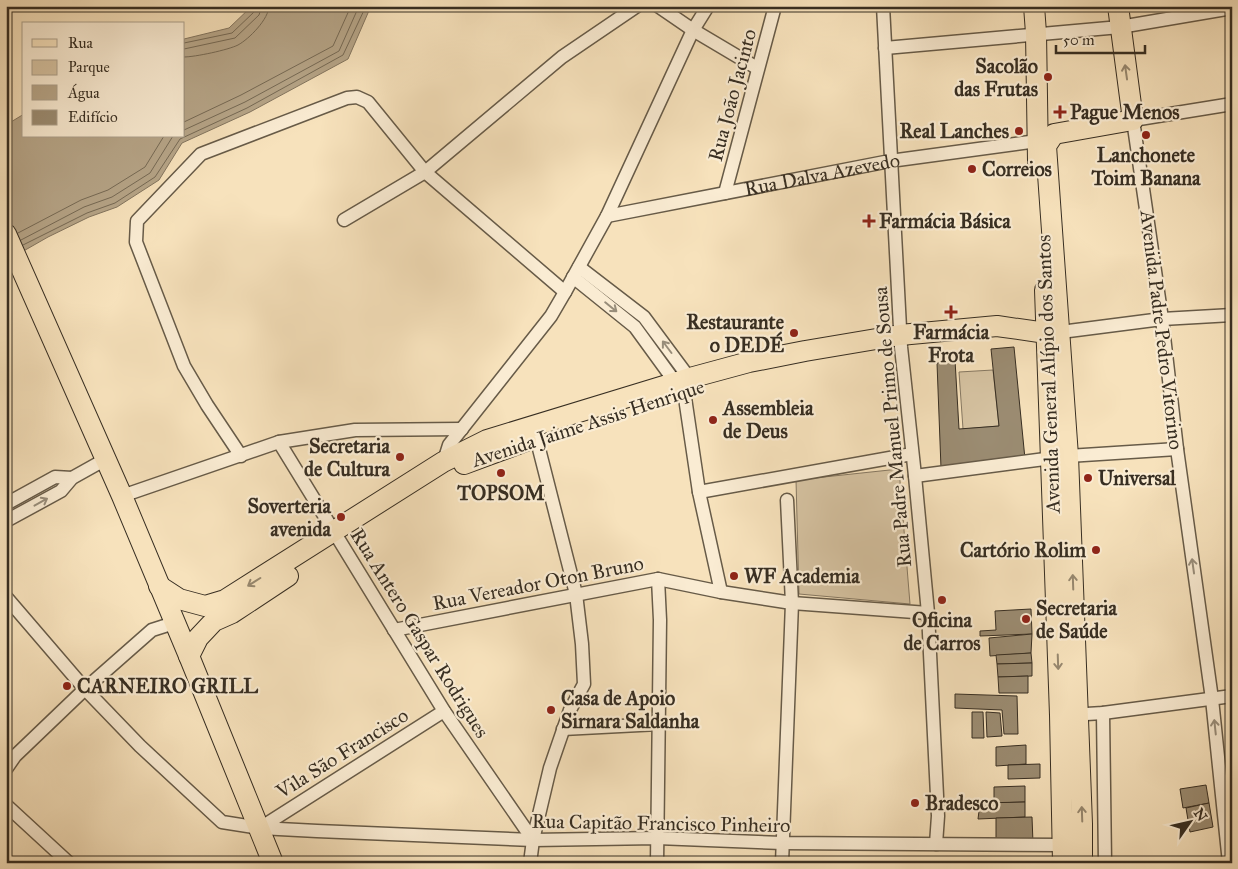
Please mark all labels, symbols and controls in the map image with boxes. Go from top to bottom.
legend [22,22,185,138]
scale bar [1056,22,1144,54]
street label: Rua João Jacinto [703,26,762,164]
text: 50 m [1063,31,1095,49]
text: Rua [68,34,93,52]
place label: Sacolão das Frutas [954,54,1039,101]
text: Parque [68,58,110,77]
one-way arrow [1121,64,1131,80]
marker: Sacolão das Frutas [1042,71,1054,83]
text: Água [67,83,100,102]
place label: Pague Menos [1070,100,1180,125]
marker: Pague Menos [1054,106,1066,118]
text: Edifício [68,108,118,126]
place label: Real Lanches [899,119,1010,143]
marker: Real Lanches [1013,125,1025,137]
marker: Lanchonete Toim Banana [1140,129,1152,141]
place label: Lanchonete Toim Banana [1090,143,1201,190]
street label: Rua Dalva Azevedo [742,148,901,201]
place label: Correios [982,157,1053,181]
marker: Correios [966,163,978,175]
street label: Avenida Padre Pedro Vitorino [1135,208,1189,451]
place label: Farmácia Básica [879,209,1011,233]
marker: Farmácia Básica [863,215,875,227]
street label: Avenida General Alípio dos Santos [1031,234,1065,515]
street label: Rua Padre Manuel Primo de Sousa [868,285,916,568]
one-way arrow [604,302,617,313]
marker: Farmácia Frota [945,306,957,318]
place label: Restaurante o DEDÉ [686,310,785,357]
place label: Farmácia Frota [913,320,990,367]
marker: Restaurante o DEDÉ [788,327,800,339]
one-way arrow [662,340,672,354]
street label: Avenida Jaime Assis Henrique [468,374,708,473]
place label: Assembleia de Deus [721,396,814,443]
marker: Assembleia de Deus [707,414,719,426]
place label: Secretaria de Cultura [304,434,391,481]
marker: Secretaria de Cultura [394,451,406,463]
place label: Universal [1098,466,1176,490]
marker: TOPSOM [495,467,507,479]
marker: Universal [1082,472,1094,484]
place label: TOPSOM [456,481,545,505]
place label: Soverteria avenida [247,494,332,541]
one-way arrow [34,497,49,507]
marker: Soverteria avenida [335,511,347,523]
street label: Rua Antero Gaspar Rodrigues [345,524,494,743]
place label: Cartório Rolim [960,538,1086,562]
marker: Cartório Rolim [1090,544,1102,556]
street label: Rua Vereador Oton Bruno [430,551,646,615]
one-way arrow [1188,559,1198,575]
place label: WF Academia [744,564,860,588]
marker: WF Academia [728,570,740,582]
one-way arrow [1068,574,1078,590]
one-way arrow [248,577,262,587]
marker: Oficina de Carros [936,594,948,606]
place label: Secretaria de Saúde [1036,596,1117,643]
place label: Oficina de Carros [903,608,981,655]
marker: Secretaria de Saúde [1020,613,1032,625]
one-way arrow [1054,654,1063,670]
place label: CARNEIRO GRILL [77,674,258,698]
marker: CARNEIRO GRILL [61,680,73,692]
place label: Casa de Apoio Sirnara Saldanha [561,686,700,733]
street label: Vila São Francisco [271,703,413,804]
marker: Casa de Apoio Sirnara Saldanha [545,704,557,716]
one-way arrow [1210,720,1220,736]
place label: Bradesco [925,791,998,815]
north arrow [1166,796,1216,846]
marker: Bradesco [909,797,921,809]
text: N [1190,805,1211,825]
one-way arrow [1077,806,1087,822]
street label: Rua Capitão Francisco Pinheiro [531,809,791,837]

